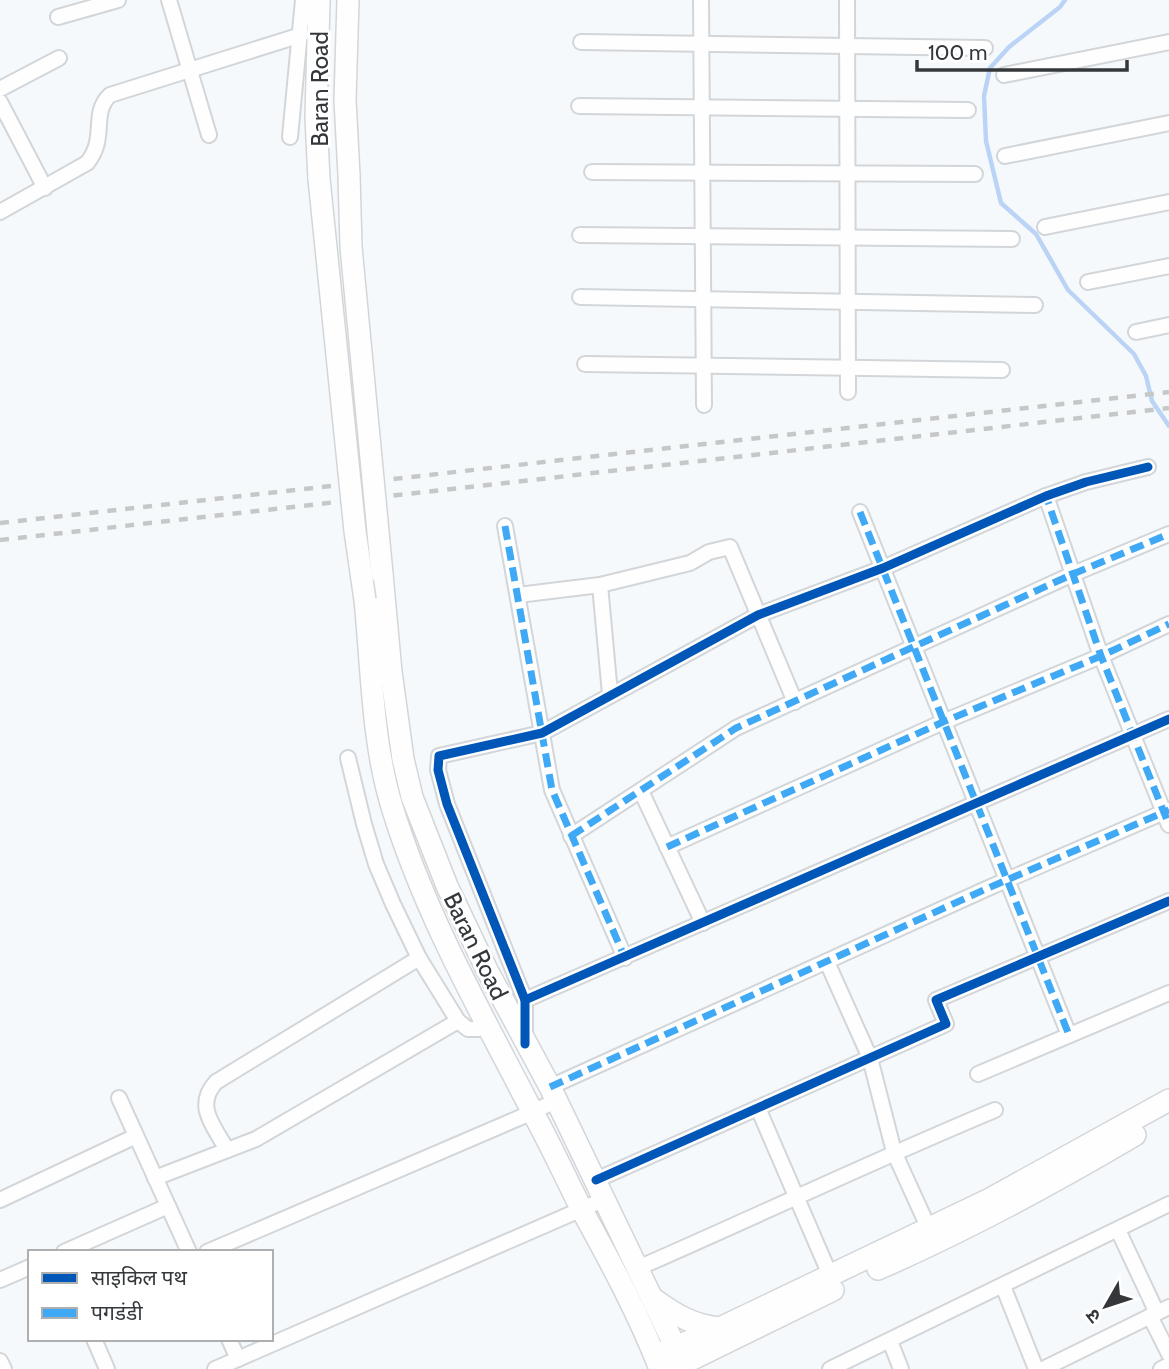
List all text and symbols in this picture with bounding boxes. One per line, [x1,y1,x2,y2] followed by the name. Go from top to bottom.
[917,28,1127,72] scale bar
[305,31,334,147] street label: Baran Road
[928,40,987,65] text: 100 m
[438,888,514,1004] street label: Baran Road
[28,1250,273,1341] legend
[91,1265,187,1290] text: साइकिल पथ
[1071,1271,1141,1341] north arrow
[91,1300,143,1325] text: पगडंडी
[1080,1304,1106,1328] text: उ

